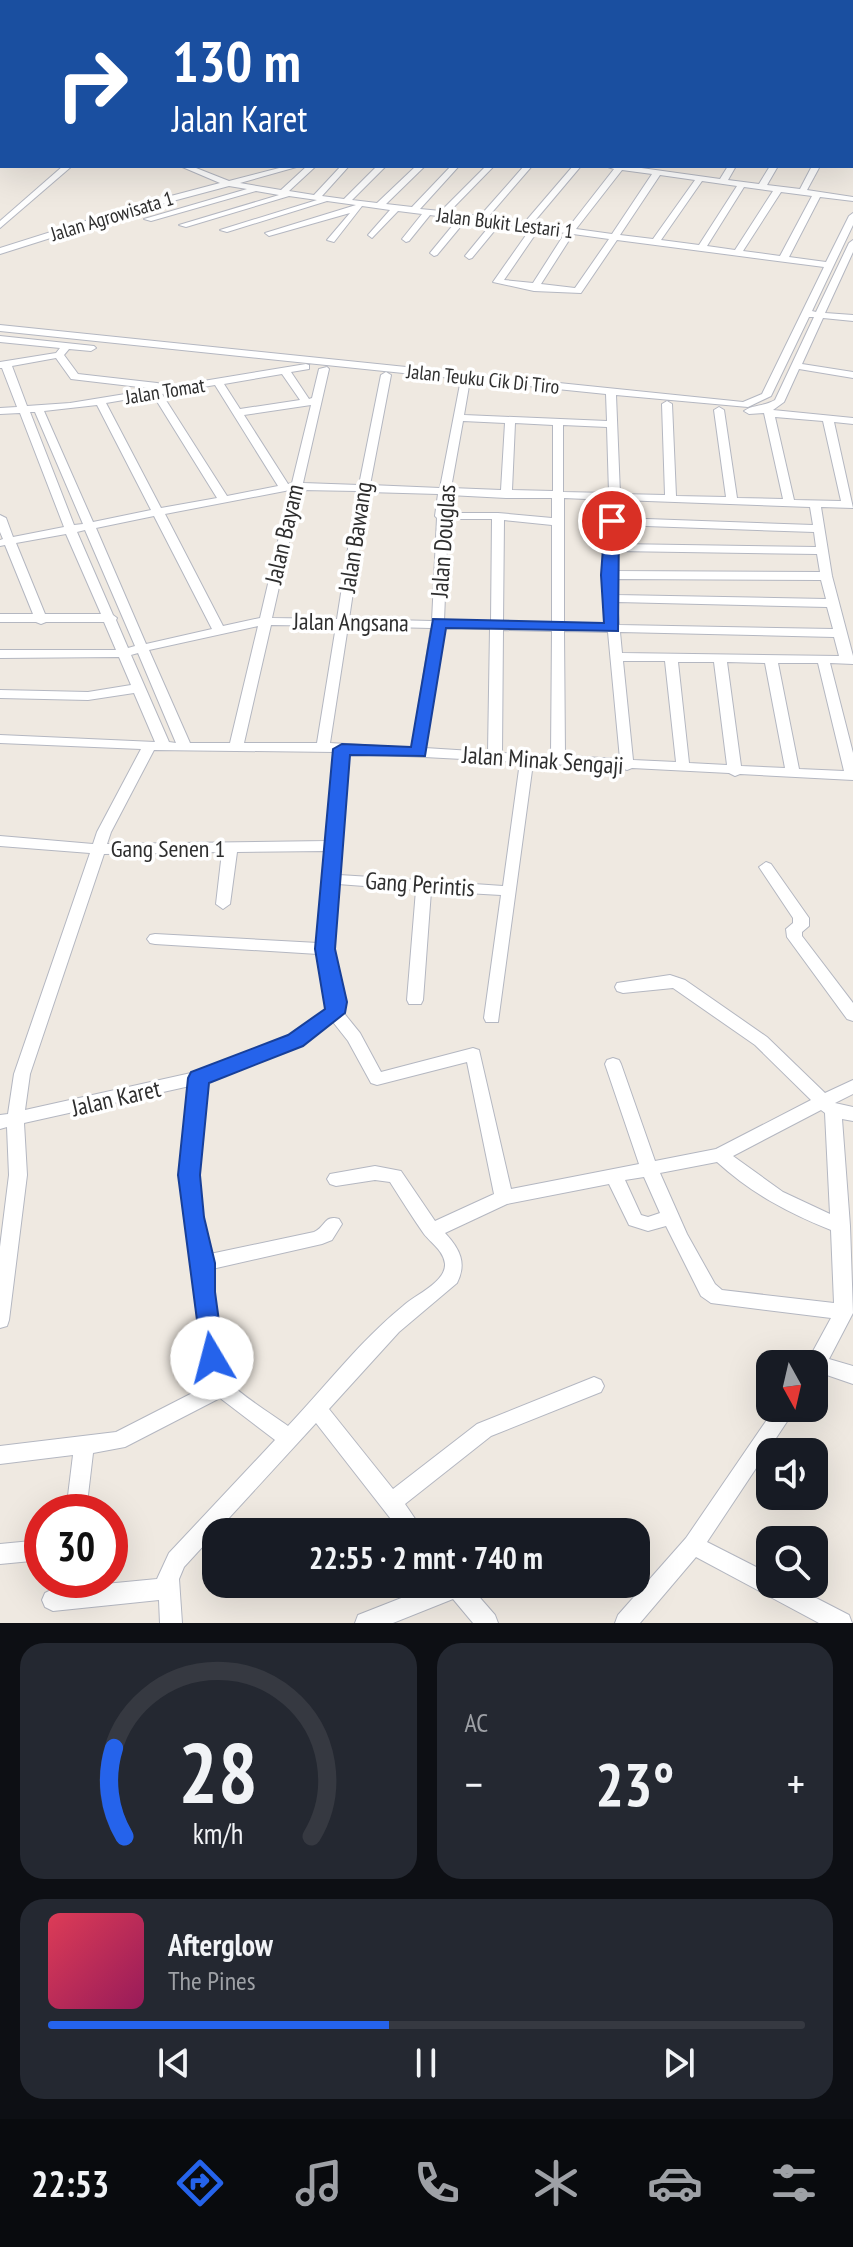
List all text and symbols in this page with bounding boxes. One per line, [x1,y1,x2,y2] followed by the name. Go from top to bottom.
[172,25,301,97] text: 130 m
[40,32,144,136] icon: right
[172,95,307,142] text: Jalan Karet
[46,185,177,247] street label: Jalan Agrowisata 1
[434,202,575,244] street label: Jalan Bukit Lestari 1
[404,358,561,400] street label: Jalan Teuku Cik Di Tiro
[122,372,207,410] street label: Jalan Tomat
[331,479,379,596] street label: Jalan Bawang
[257,481,311,588] street label: Jalan Bayam
[424,483,462,600] street label: Jalan Douglas
[578,487,646,555] pin
[590,499,634,543] icon: arrive
[292,605,409,639] street label: Jalan Angsana
[460,739,625,781] street label: Jalan Minak Sengaji
[111,833,225,864] street label: Gang Senen 1
[364,865,476,903] street label: Gang Perintis
[68,1073,164,1123] street label: Jalan Karet
[170,1316,254,1400] position arrow
[756,1350,828,1422] north arrow
[756,1350,828,1598] map controls
[756,1438,828,1510] button: sound
[24,1494,128,1598] speed limit sign: 30
[756,1526,828,1598] button: search
[309,1538,543,1577] text: 22:55 · 2 mnt · 740 m
[465,1706,488,1739] text: AC
[178,1718,258,1826] text: 28
[595,1745,674,1823] text: 23°
[465,1755,483,1812] text: −
[787,1755,805,1812] text: +
[193,1815,244,1852] text: km/h
[168,1925,273,1964] text: Afterglow
[168,1964,256,1997] text: The Pines
[152,2041,196,2085] icon: previous
[404,2041,448,2085] icon: pause
[657,2041,701,2085] icon: next
[172,2155,228,2211] icon: directions
[291,2155,347,2211] icon: music
[409,2155,465,2211] icon: phone
[528,2155,584,2211] icon: climate
[647,2155,703,2211] icon: car
[766,2155,822,2211] icon: filters
[31,2160,109,2207] text: 22:53

